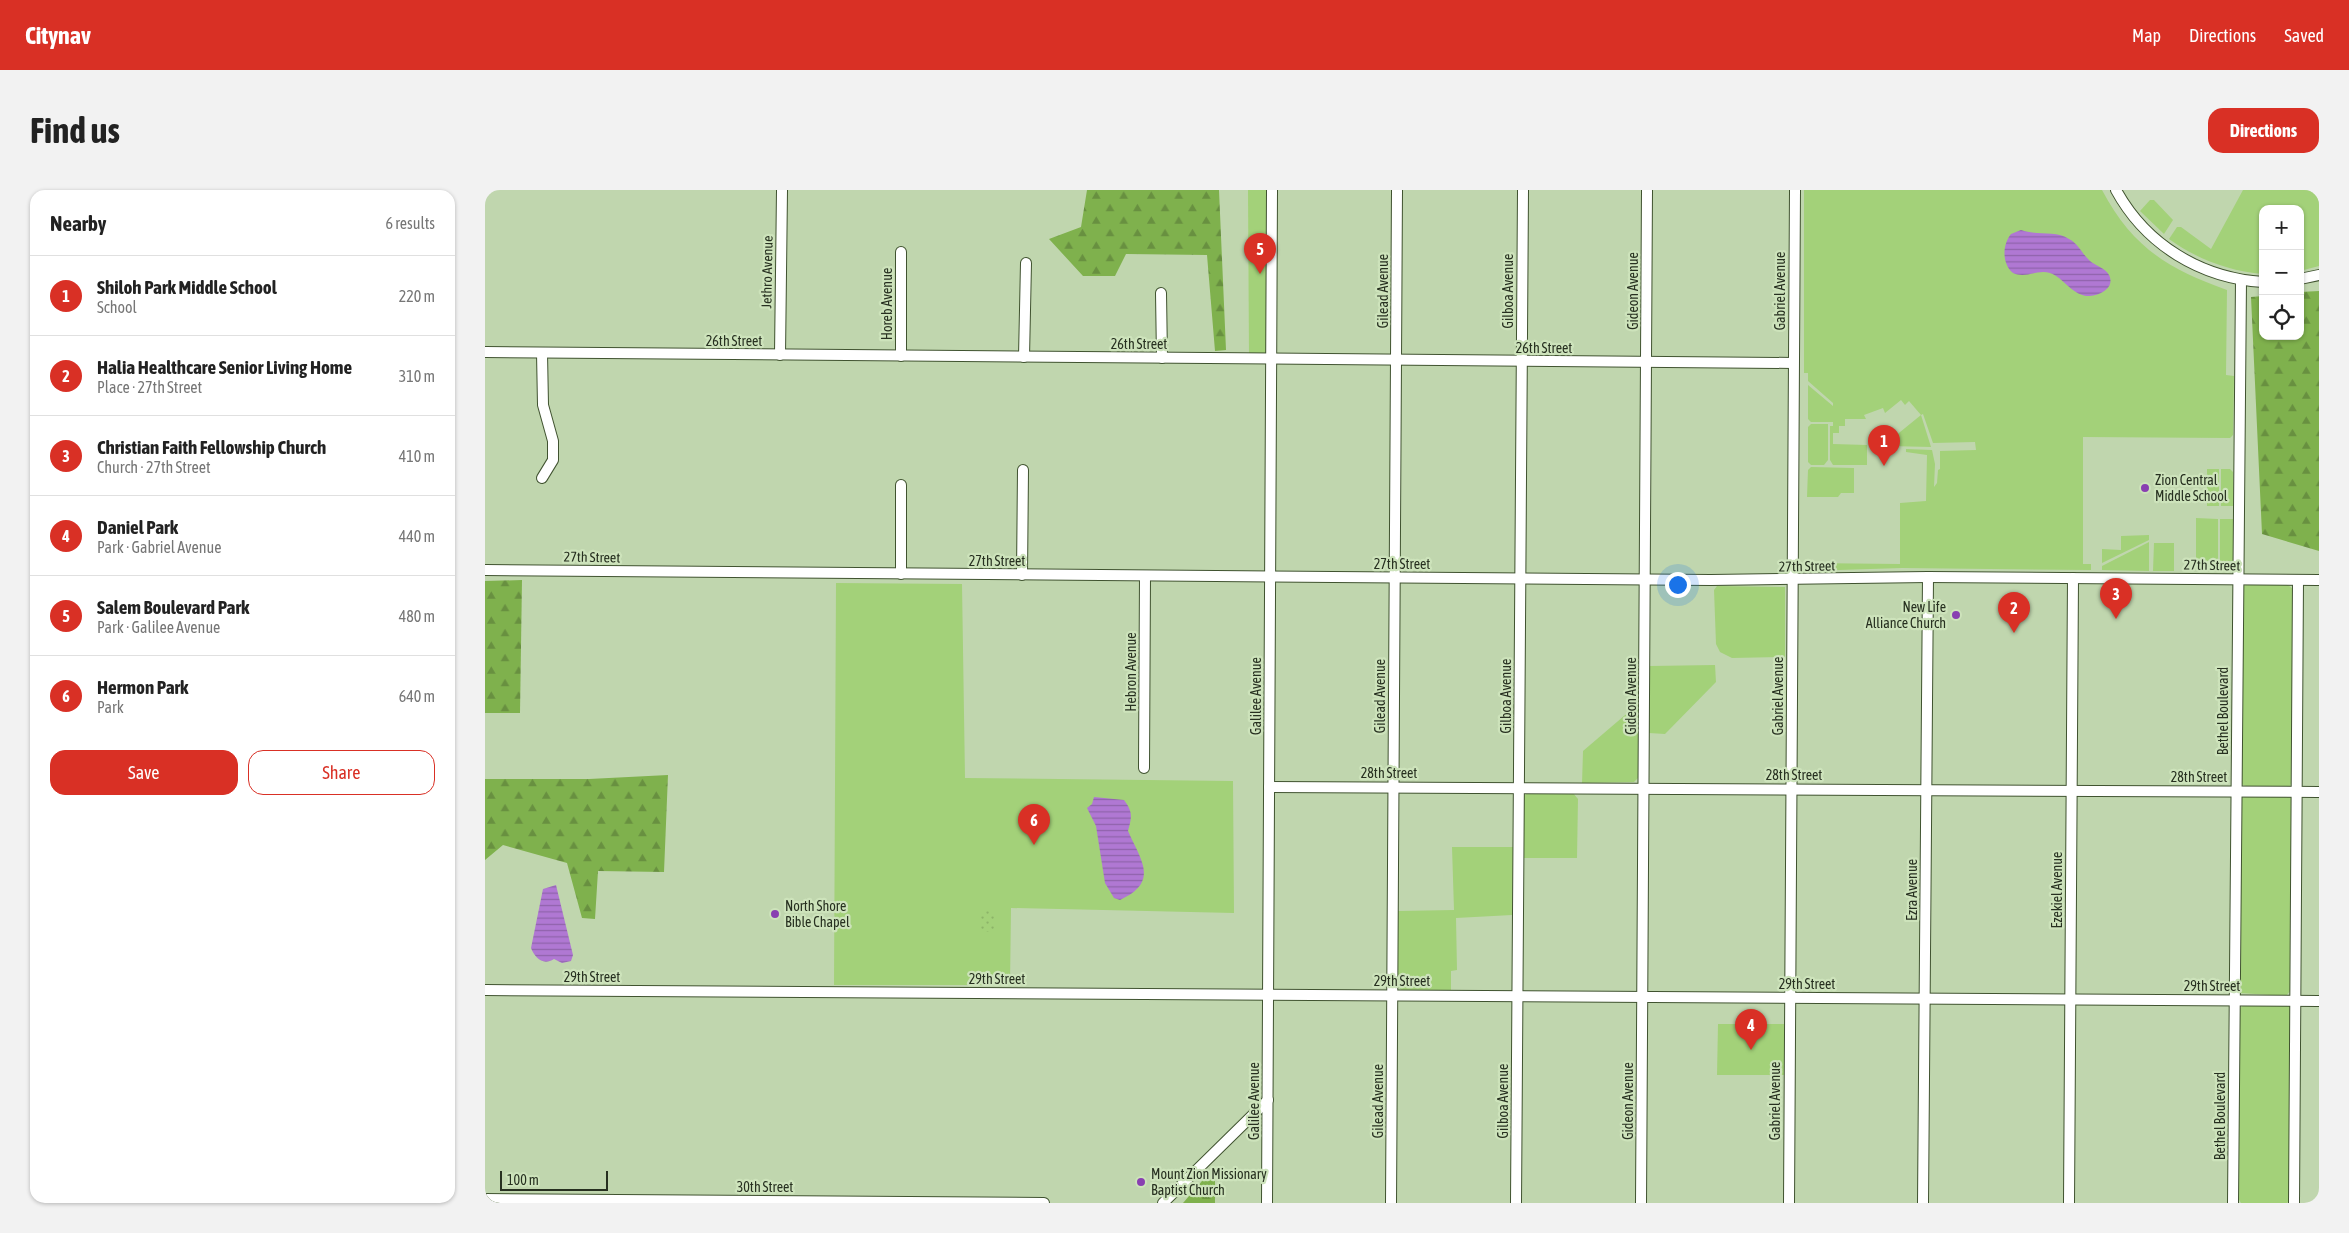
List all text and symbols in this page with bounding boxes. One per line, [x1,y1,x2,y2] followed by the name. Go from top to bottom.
[25,22,91,49] text: Citynav
[2132,25,2161,46] text: Map
[2189,25,2256,46] text: Directions
[2284,25,2324,46] text: Saved
[2208,108,2319,153] button: Directions
[30,110,120,150] text: Find us
[2259,205,2304,340] map controls
[2259,205,2304,250] button: +
[50,211,106,235] text: Nearby
[385,214,435,232] text: 6 results
[1244,233,1276,274] pin: 5
[758,235,776,309] street label: Jethro Avenue
[2259,250,2304,295] button: −
[1625,252,1641,330] street label: Gideon Avenue
[1772,252,1788,330] street label: Gabriel Avenue
[1375,254,1391,328] street label: Gilead Avenue
[1500,254,1516,328] street label: Gilboa Avenue
[879,268,895,340] street label: Horeb Avenue
[97,276,277,298] text: Shiloh Park Middle School
[62,287,70,305] text: 1
[399,287,435,305] text: 220 m
[2259,295,2304,340] button: locate
[97,298,137,316] text: School
[706,333,762,349] street label: 26th Street
[1111,336,1167,352] street label: 26th Street
[1516,340,1572,356] street label: 26th Street
[97,356,352,378] text: Halia Healthcare Senior Living Home
[62,367,70,385] text: 2
[399,367,435,385] text: 310 m
[97,378,202,396] text: Place · 27th Street
[1868,425,1900,466] pin: 1
[97,436,326,458] text: Christian Faith Fellowship Church
[62,447,70,465] text: 3
[399,447,435,465] text: 410 m
[97,458,211,476] text: Church · 27th Street
[2155,472,2228,504] place label: Zion Central Middle School
[2139,482,2151,494] marker: Zion Central Middle School
[97,516,178,538] text: Daniel Park
[62,527,70,545] text: 4
[399,527,435,545] text: 440 m
[97,538,221,556] text: Park · Gabriel Avenue
[564,549,620,565] street label: 27th Street
[969,553,1025,569] street label: 27th Street
[1374,556,1430,572] street label: 27th Street
[2184,557,2240,573] street label: 27th Street
[1779,558,1835,574] street label: 27th Street
[1665,572,1691,598] your location
[2100,578,2132,619] pin: 3
[1998,592,2030,633] pin: 2
[97,596,249,618] text: Salem Boulevard Park
[1866,599,1946,631] place label: New Life Alliance Church
[62,607,70,625] text: 5
[399,607,435,625] text: 480 m
[1950,609,1962,621] marker: New Life Alliance Church
[97,618,220,636] text: Park · Galilee Avenue
[1123,632,1139,712] street label: Hebron Avenue
[1248,657,1264,735] street label: Galilee Avenue
[1623,657,1639,735] street label: Gideon Avenue
[1770,657,1786,735] street label: Gabriel Avenue
[1372,659,1388,733] street label: Gilead Avenue
[1498,659,1514,733] street label: Gilboa Avenue
[2215,667,2231,755] street label: Bethel Boulevard
[97,676,188,698] text: Hermon Park
[62,687,70,705] text: 6
[399,687,435,705] text: 640 m
[97,698,124,716] text: Park
[50,750,238,795] button: Save
[248,750,435,795] button: Share
[1361,765,1417,781] street label: 28th Street
[1766,767,1822,783] street label: 28th Street
[2171,769,2227,785] street label: 28th Street
[1018,804,1050,845] pin: 6
[2049,852,2065,928] street label: Ezekiel Avenue
[1904,859,1920,921] street label: Ezra Avenue
[785,898,850,930] place label: North Shore Bible Chapel
[769,908,781,920] marker: North Shore Bible Chapel
[564,969,620,985] street label: 29th Street
[969,971,1025,987] street label: 29th Street
[1374,973,1430,989] street label: 29th Street
[1779,976,1835,992] street label: 29th Street
[2184,978,2240,994] street label: 29th Street
[1735,1009,1767,1050] pin: 4
[1246,1062,1262,1140] street label: Galilee Avenue
[1620,1062,1636,1140] street label: Gideon Avenue
[1767,1062,1783,1140] street label: Gabriel Avenue
[1370,1064,1386,1138] street label: Gilead Avenue
[1495,1064,1511,1138] street label: Gilboa Avenue
[2212,1072,2228,1160] street label: Bethel Boulevard
[1151,1166,1267,1198] place label: Mount Zion Missionary Baptist Church
[500,1168,607,1191] scale bar
[507,1172,539,1188] text: 100 m
[1135,1176,1147,1188] marker: Mount Zion Missionary Baptist Church
[737,1179,793,1195] street label: 30th Street

